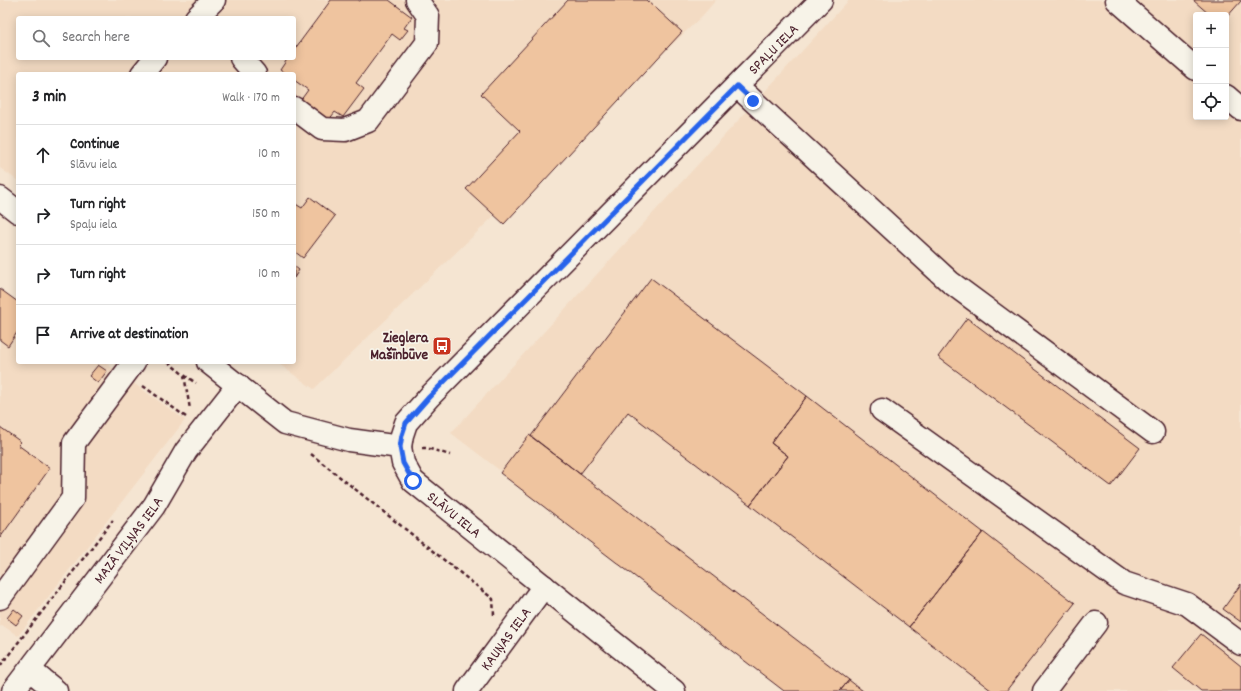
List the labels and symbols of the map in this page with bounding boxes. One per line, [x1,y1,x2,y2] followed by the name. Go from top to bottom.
[744,20,805,81] street label: SPAĻU IELA
[744,92,762,110] route end
[370,328,429,367] place label: Zieglera Mašīnbūve
[431,335,453,357] bus stop icon: Zieglera Mašīnbūve
[404,472,422,490] route start
[421,487,485,545] street label: SLĀVU IELA
[89,493,170,589] street label: MAZĀ VIĻŅAS IELA
[476,603,538,676] street label: KAUŅAS IELA

